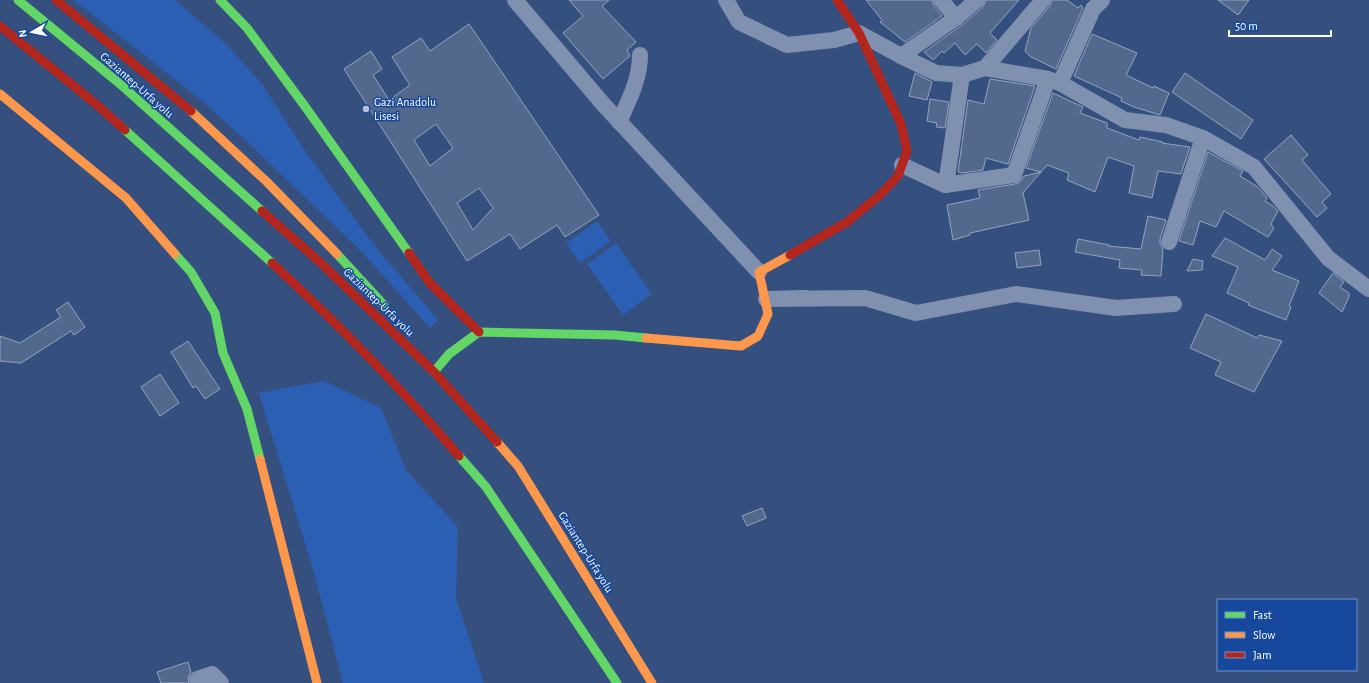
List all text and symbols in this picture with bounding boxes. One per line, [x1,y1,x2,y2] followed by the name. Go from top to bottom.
[12,12,52,52] north arrow
[1229,12,1331,38] scale bar
[1235,20,1258,32] text: 50 m
[17,29,29,38] text: N
[97,50,176,121] street label: Gaziantep-Urfa yolu
[374,96,436,122] place label: Gazi Anadolu Lisesi
[361,104,371,114] marker: Gazi Anadolu Lisesi
[341,265,417,339] street label: Gaziantep-Urfa yolu
[555,509,616,595] street label: Gaziantep-Urfa yolu
[1217,599,1357,671] legend
[1253,609,1272,621] text: Fast
[1253,629,1275,641] text: Slow
[1253,649,1272,661] text: Jam

